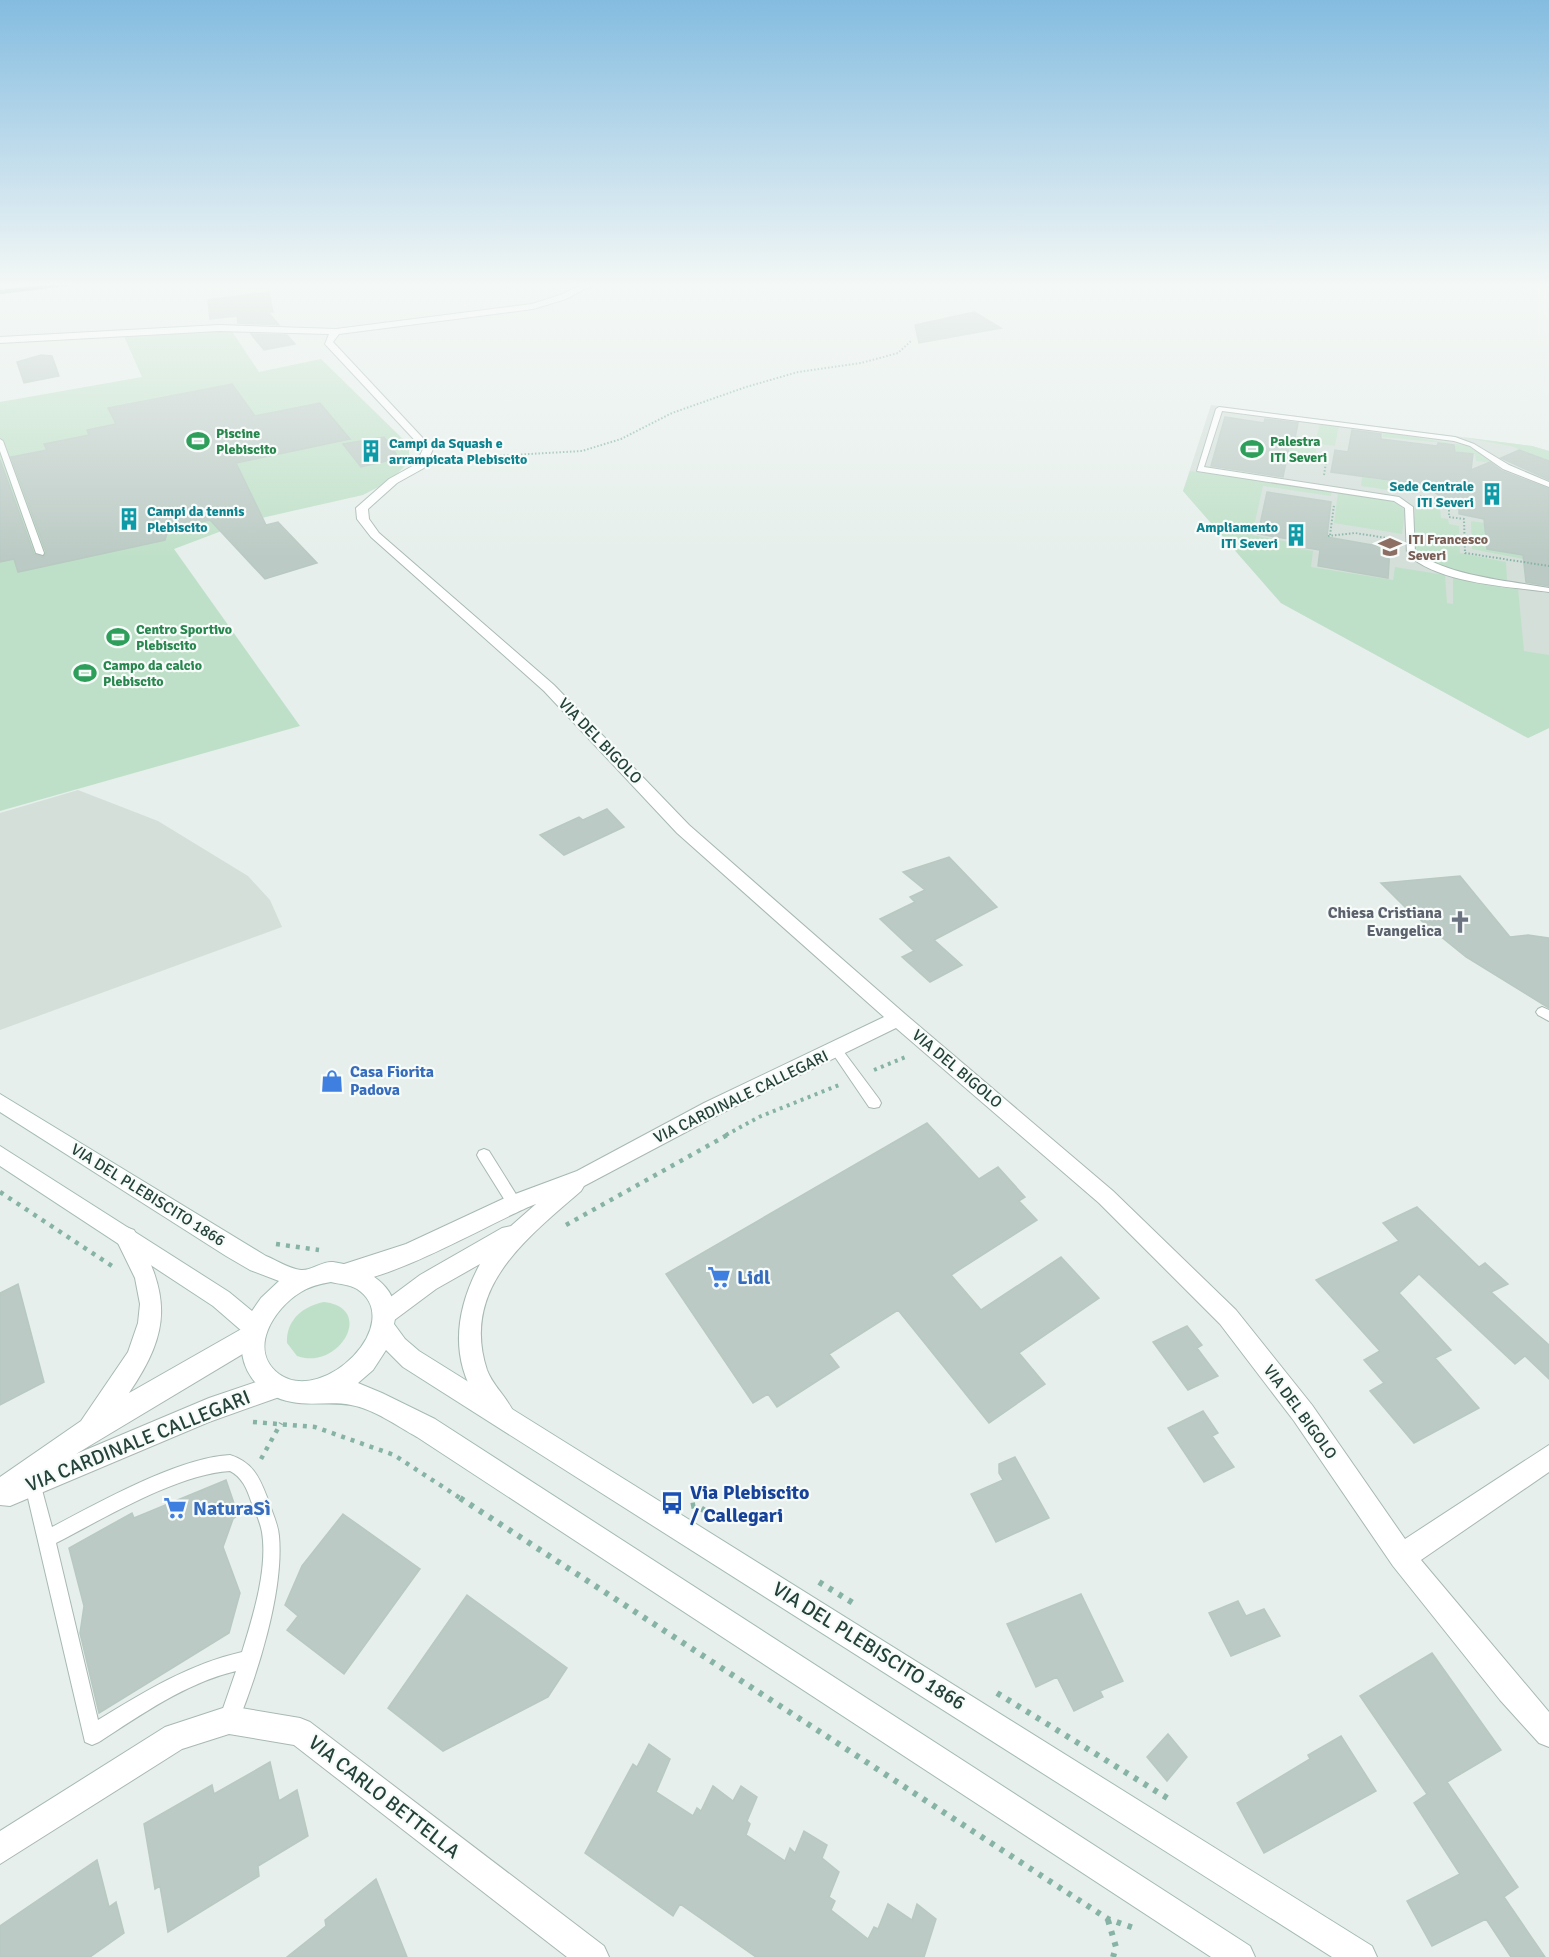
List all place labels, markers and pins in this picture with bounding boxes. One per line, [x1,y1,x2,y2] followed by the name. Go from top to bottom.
[216,425,277,458] place label: Piscine Plebiscito
[185,428,211,454] sports icon: Piscine Plebiscito
[1270,433,1327,466] place label: Palestra ITI Severi
[389,435,527,468] place label: Campi da Squash e arrampicata Plebiscito
[1239,436,1265,462] sports icon: Palestra ITI Severi
[358,438,384,464] building icon: Campi da Squash e arrampicata Plebiscito
[1390,478,1474,511] place label: Sede Centrale ITI Severi
[1479,481,1505,507] building icon: Sede Centrale ITI Severi
[147,503,244,536] place label: Campi da tennis Plebiscito
[116,506,142,532] building icon: Campi da tennis Plebiscito
[1196,519,1278,552] place label: Ampliamento ITI Severi
[1283,522,1309,548] building icon: Ampliamento ITI Severi
[1408,531,1488,564] place label: ITI Francesco Severi
[1377,534,1403,560] school or university icon: ITI Francesco Severi
[136,621,232,654] place label: Centro Sportivo Plebiscito
[105,624,131,650] sports icon: Centro Sportivo Plebiscito
[103,657,202,690] place label: Campo da calcio Plebiscito
[72,660,98,686] sports icon: Campo da calcio Plebiscito
[1328,903,1442,941] place label: Chiesa Cristiana Evangelica
[1447,909,1473,935] church icon: Chiesa Cristiana Evangelica
[350,1062,434,1100] place label: Casa Fiorita Padova
[319,1068,345,1094] shop icon: Casa Fiorita Padova
[706,1264,732,1290] supermarket icon: Lidl
[737,1265,770,1290] place label: Lidl
[690,1480,809,1528] place label: Via Plebiscito / Callegari
[659,1490,685,1516] bus stop icon: Via Plebiscito / Callegari
[162,1495,188,1521] supermarket icon: NaturaSì
[193,1496,271,1521] place label: NaturaSì

